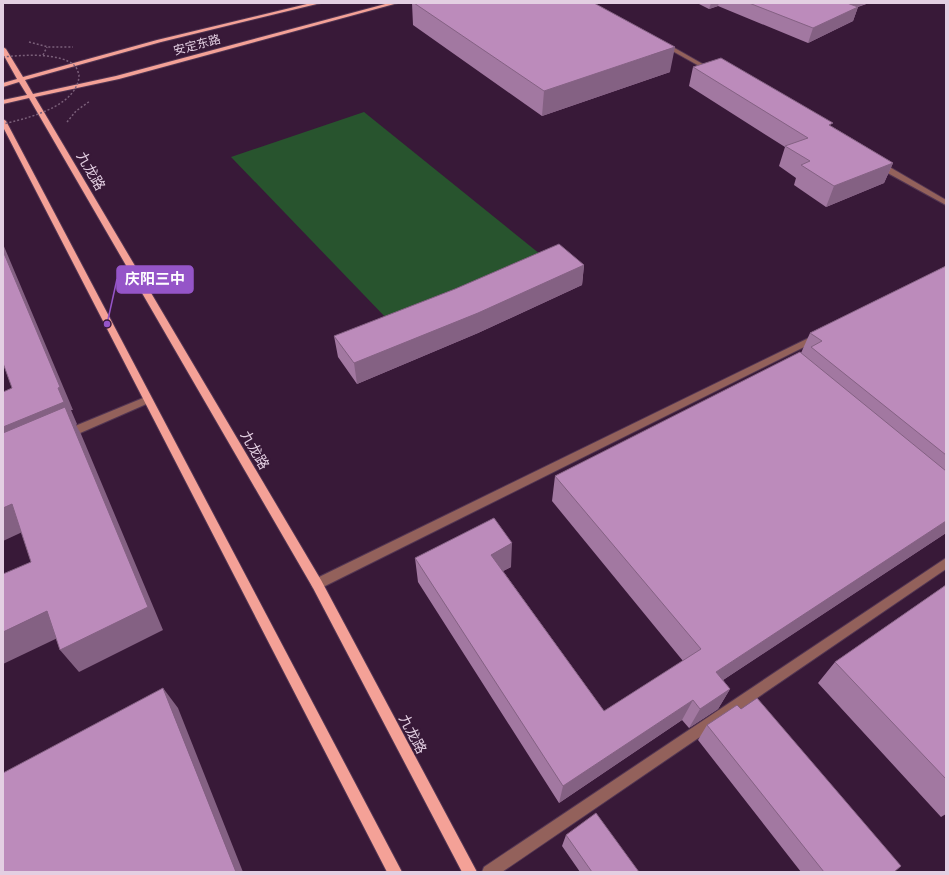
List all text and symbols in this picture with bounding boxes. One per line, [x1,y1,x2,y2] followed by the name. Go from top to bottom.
[172,31,222,58] street label: 安定东路
[74,148,109,193] street label: 九龙路
[117,266,193,293] callout: 庆阳三中
[125,269,185,287] text: 庆阳三中
[238,427,273,472] street label: 九龙路
[396,711,431,756] street label: 九龙路

